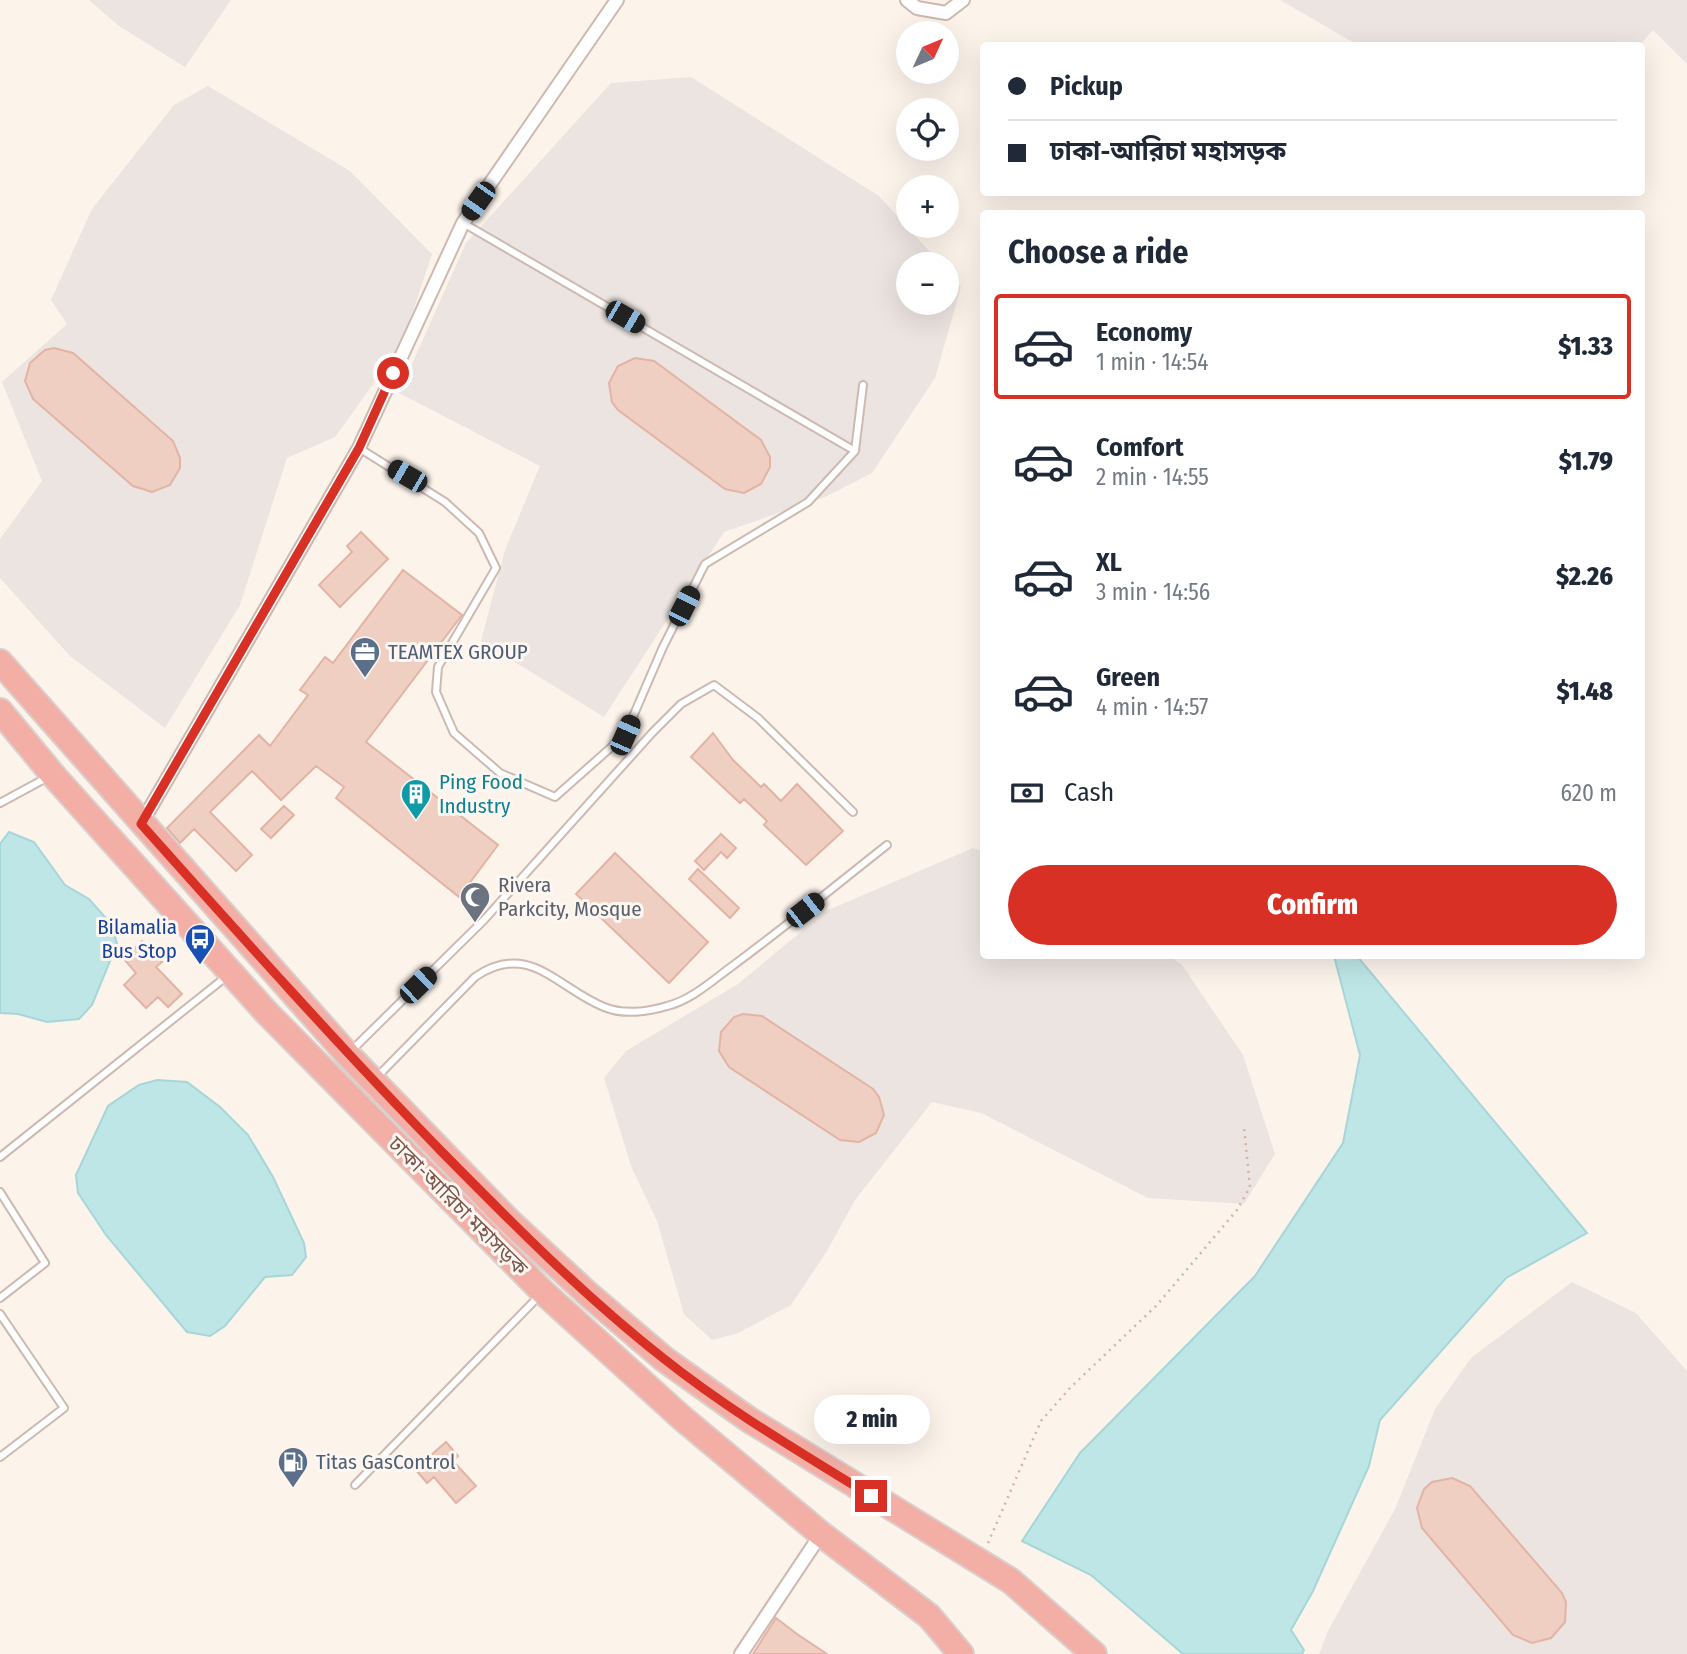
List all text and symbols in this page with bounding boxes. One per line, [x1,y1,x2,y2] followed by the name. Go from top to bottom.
[896,21,959,84] north arrow
[896,21,959,315] map controls
[1050,71,1123,102] text: Pickup
[896,98,959,161] button: locate
[1050,136,1286,167] text: ঢাকা-আরিচা মহাসড়ক
[896,175,959,238] button: +
[458,178,499,224] car
[1008,233,1189,271] text: Choose a ride
[896,252,959,315] button: −
[602,297,649,337] car
[1012,315,1075,378] icon: car
[1096,317,1192,348] text: Economy
[1558,331,1613,362] text: $1.33
[1096,348,1208,376] text: 1 min · 14:54
[377,357,409,389] route start
[1012,430,1075,493] icon: car
[1096,432,1184,463] text: Comfort
[1559,446,1613,477] text: $1.79
[384,456,431,496] car
[1096,463,1209,491] text: 2 min · 14:55
[1012,545,1075,608] icon: car
[1096,547,1122,578] text: XL
[1556,561,1613,592] text: $2.26
[1096,578,1210,606] text: 3 min · 14:56
[666,583,703,629] car
[348,635,382,679] office icon: TEAMTEX GROUP
[388,639,528,665] place label: TEAMTEX GROUP
[1012,660,1075,723] icon: car
[1096,662,1160,693] text: Green
[1557,676,1613,707] text: $1.48
[1096,693,1208,721] text: 4 min · 14:57
[607,712,644,758] car
[439,769,523,819] place label: Ping Food Industry
[1008,774,1046,812] icon: cash
[399,777,433,821] building icon: Ping Food Industry
[1064,777,1114,808] text: Cash
[1561,779,1617,807] text: 620 m
[1008,865,1617,945] button: Confirm
[498,872,642,922] place label: Rivera Parkcity, Mosque
[458,880,492,924] mosque icon: Rivera Parkcity, Mosque
[782,889,829,931] car
[97,914,177,964] place label: Bilamalia Bus Stop
[183,922,217,966] bus stop icon: Bilamalia Bus Stop
[396,963,441,1007] car
[382,1130,534,1282] street label: ঢাকা-আরিচা মহাসড়ক
[813,1394,929,1444] callout: 2 min
[847,1405,897,1433] text: 2 min
[276,1445,310,1489] fuel station icon: Titas GasControl
[316,1449,456,1475] place label: Titas GasControl
[855,1480,887,1512] route end

